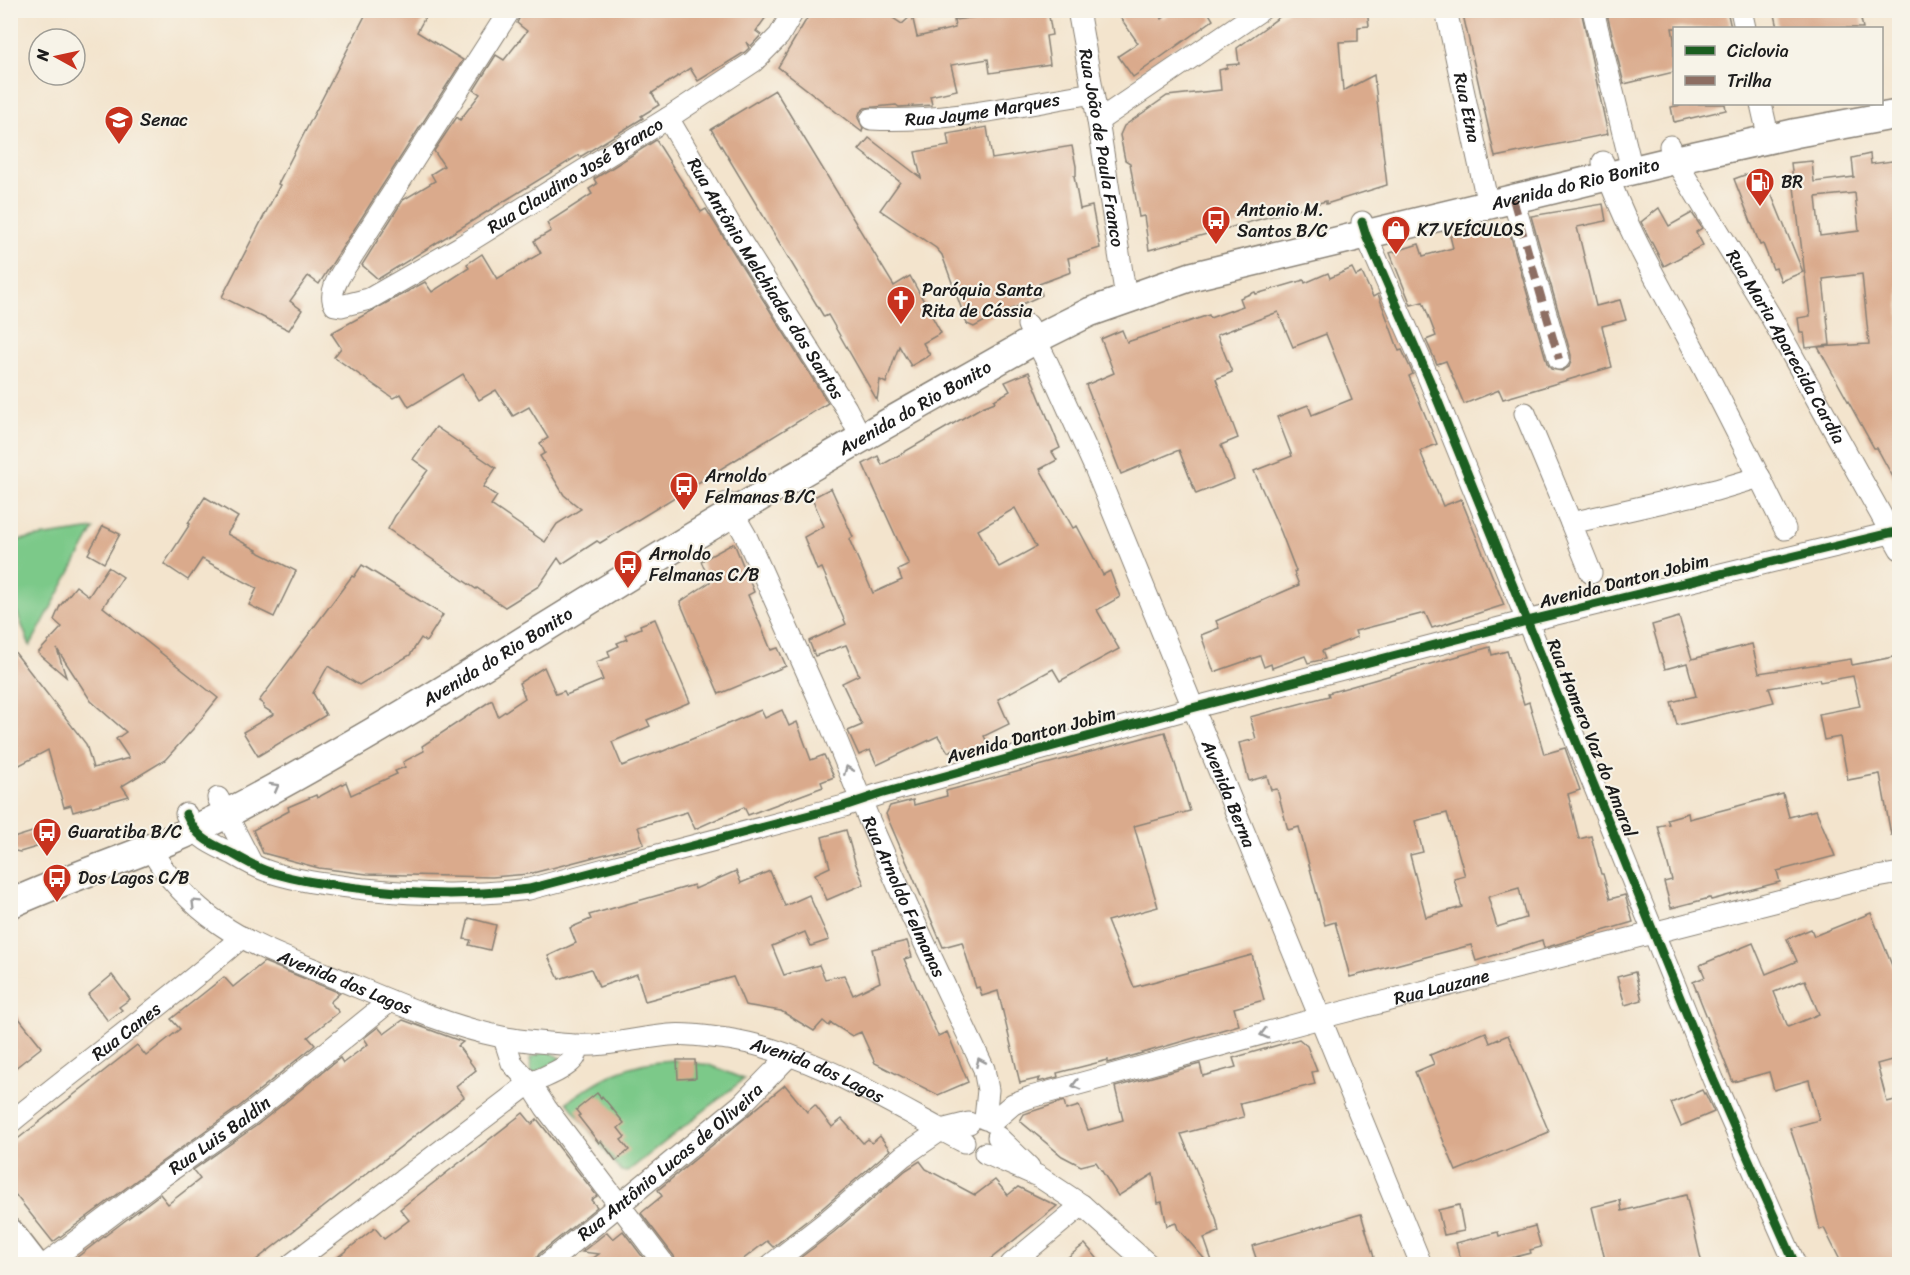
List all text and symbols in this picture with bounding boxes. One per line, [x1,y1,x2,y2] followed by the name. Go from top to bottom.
[27,27,87,87] north arrow
[1673,27,1883,105] legend
[1727,35,1789,67] text: Ciclovia
[1069,46,1134,249] street label: Rua João de Paula Franco
[27,47,58,63] text: N
[1727,65,1772,97] text: Trilha
[1444,70,1490,146] street label: Rua Etna
[904,83,1063,135] street label: Rua Jayme Marques
[103,104,135,146] school or university icon: Senac
[140,104,188,136] place label: Senac
[481,108,670,243] street label: Rua Claudino José Branco
[1487,148,1663,220] street label: Avenida do Rio Bonito
[678,152,853,407] street label: Rua Antônio Melchiades dos Santos
[1744,166,1776,208] fuel station icon: BR
[1781,166,1803,198] place label: BR
[1236,194,1328,247] place label: Antonio M. Santos B/C
[1200,204,1232,246] bus stop icon: Antonio M. Santos B/C
[1380,214,1412,256] shop icon: K7 VEÍCULOS
[1417,214,1525,246] place label: K7 VEÍCULOS
[1717,243,1855,450] street label: Rua Maria Aparecida Cardia
[922,274,1043,327] place label: Paróquia Santa Rita de Cássia
[885,284,917,326] church icon: Paróquia Santa Rita de Cássia
[831,351,998,465] street label: Avenida do Rio Bonito
[704,460,816,513] place label: Arnoldo Felmanas B/C
[668,470,700,512] bus stop icon: Arnoldo Felmanas B/C
[648,538,759,591] place label: Arnoldo Felmanas C/B
[1535,544,1713,618] street label: Avenida Danton Jobim
[612,548,644,590] bus stop icon: Arnoldo Felmanas C/B
[415,598,579,716] street label: Avenida do Rio Bonito
[1538,634,1647,843] street label: Rua Homero Vaz do Amaral
[942,697,1119,773] street label: Avenida Danton Jobim
[1192,734,1265,854] street label: Avenida Berna
[843,765,855,776] one-way arrow
[269,783,279,794] one-way arrow
[853,811,955,984] street label: Rua Arnoldo Felmanas
[31,816,63,858] bus stop icon: Guaratiba B/C
[68,816,183,848] place label: Guaratiba B/C
[41,862,73,904] bus stop icon: Dos Lagos C/B
[78,862,189,894] place label: Dos Lagos C/B
[192,899,202,910] one-way arrow
[272,940,417,1024] street label: Avenida dos Lagos
[1390,959,1493,1014] street label: Rua Lauzane
[84,993,169,1069] street label: Rua Canes
[1259,1026,1269,1039] one-way arrow
[746,1028,891,1112] street label: Avenida dos Lagos
[975,1058,987,1069] one-way arrow
[570,1075,771,1249] street label: Rua Antônio Lucas de Oliveira
[1071,1078,1082,1090] one-way arrow
[162,1087,278,1184] street label: Rua Luis Baldin

